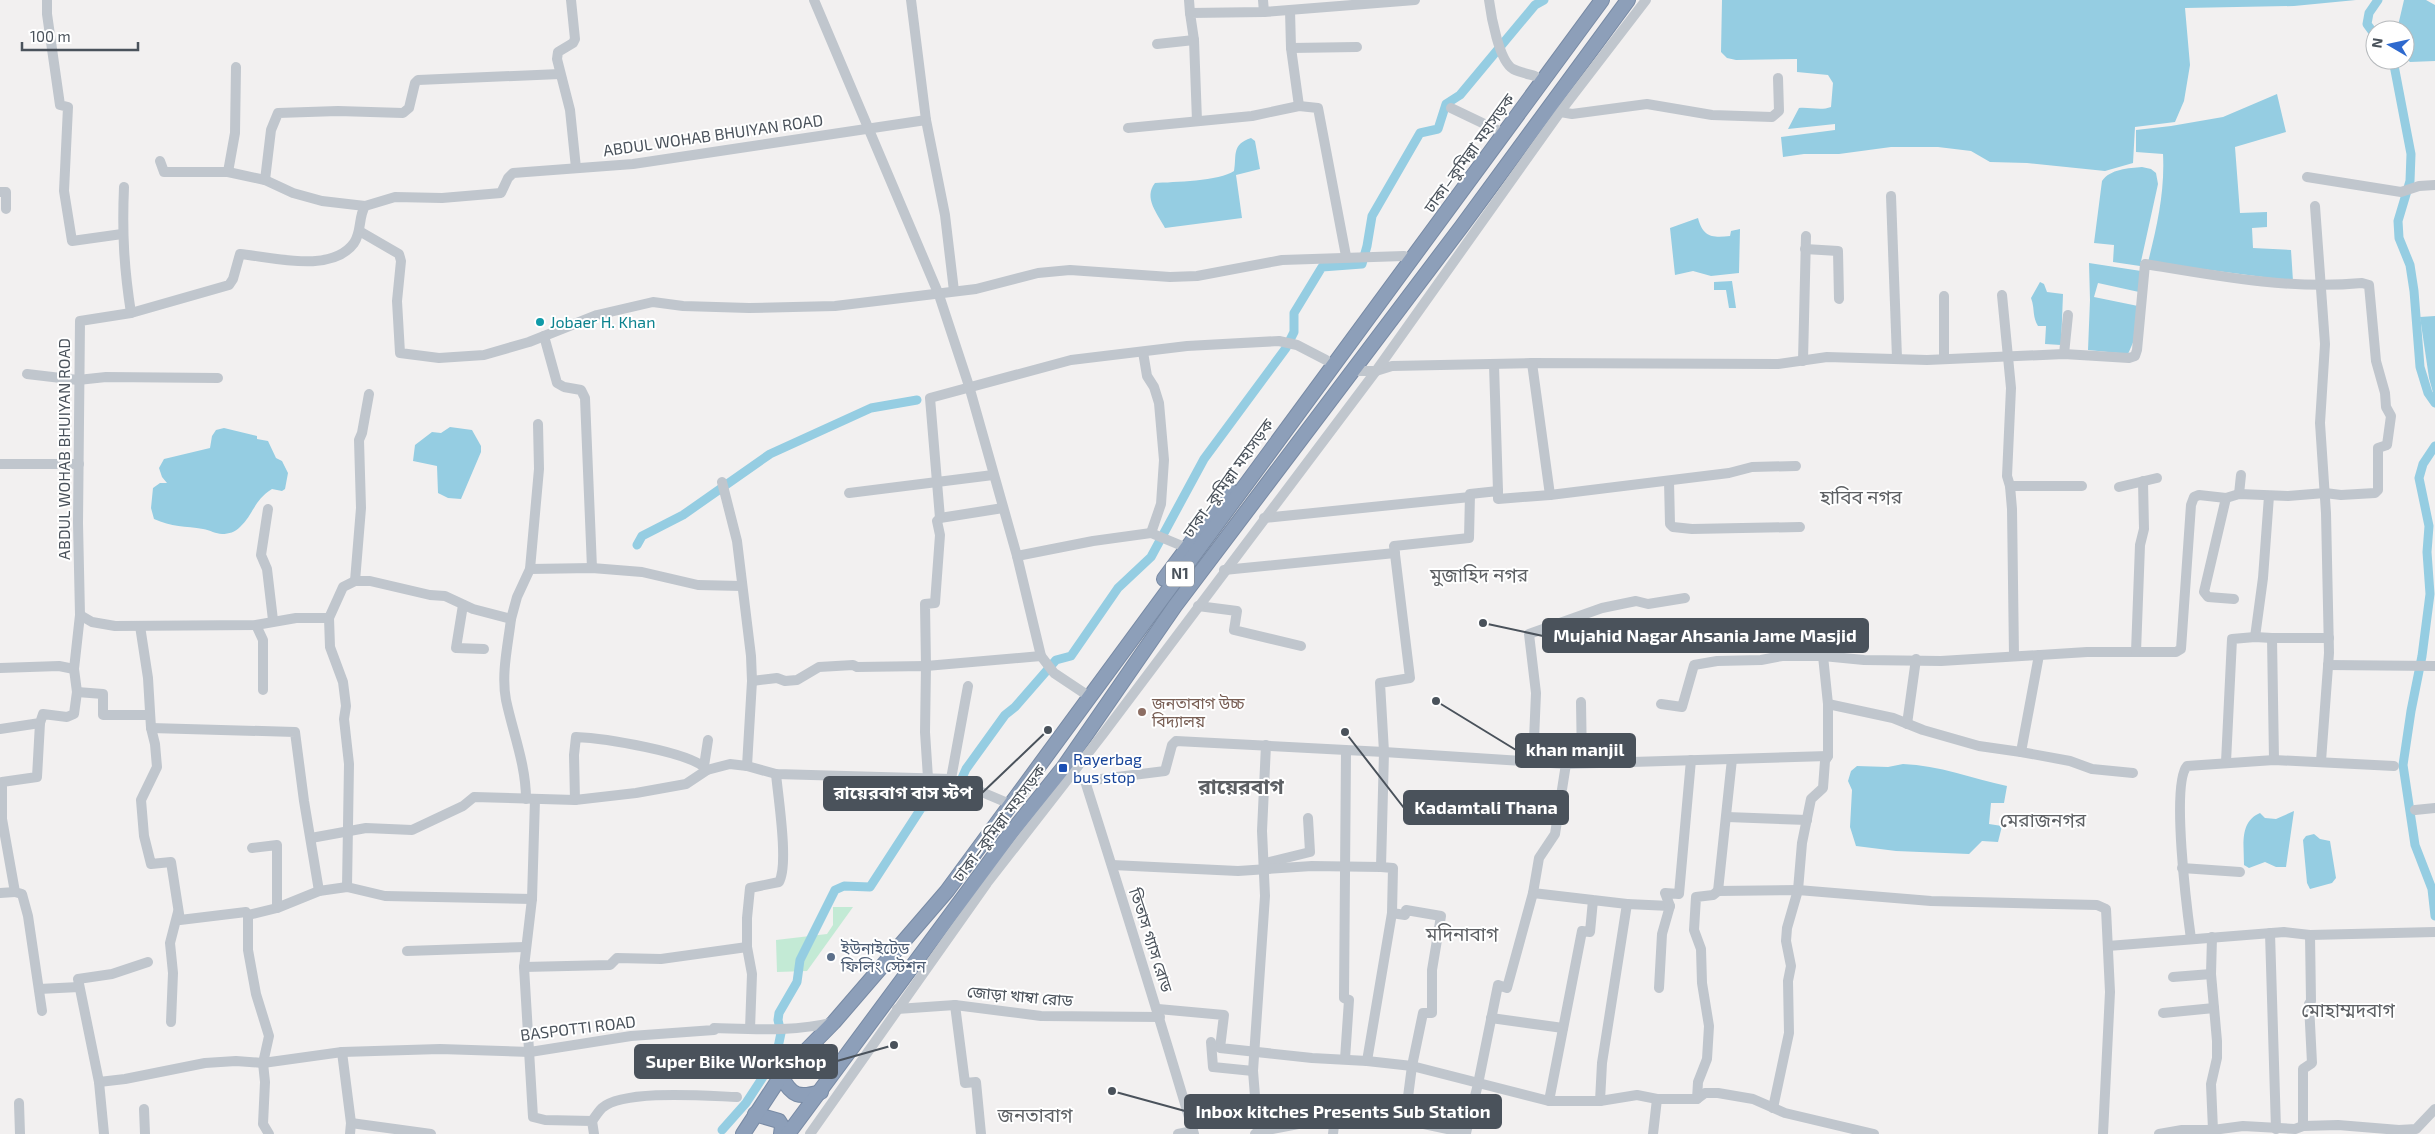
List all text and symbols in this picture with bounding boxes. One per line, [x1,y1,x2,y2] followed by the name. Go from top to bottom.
[22,20,139,52] scale bar
[2365,20,2415,70] north arrow
[30,27,71,45] text: 100 m
[2367,37,2386,49] text: N
[1419,89,1519,217] street label: ঢাকা–কুমিল্লা মহাসড়ক
[602,110,824,159] street label: ABDUL WOHAB BHUIYAN ROAD
[550,312,655,331] place label: Jobaer H. Khan
[534,316,546,328] marker: Jobaer H. Khan
[54,338,73,560] street label: ABDUL WOHAB BHUIYAN ROAD
[1178,414,1278,542] street label: ঢাকা–কুমিল্লা মহাসড়ক
[1819,485,1903,508] district label: হাবিব নগর
[1166,562,1194,586] road number: N1
[1429,563,1529,587] district label: মুজাহিদ নগর
[1543,619,1868,652] callout: Mujahid Nagar Ahsania Jame Masjid
[1553,624,1857,646] text: Mujahid Nagar Ahsania Jame Masjid
[1151,693,1245,730] place label: জনতাবাগ উচ্চ বিদ্যালয়
[1136,706,1148,718] marker: জনতাবাগ উচ্চ বিদ্যালয়
[1516,734,1635,767] callout: khan manjil
[1526,738,1624,760] text: khan manjil
[1073,749,1142,786] place label: Rayerbag bus stop
[948,759,1050,887] street label: ঢাকা–কুমিল্লা মহাসড়ক
[1057,762,1069,774] marker: Rayerbag bus stop
[1197,773,1284,798] district label: রায়েরবাগ
[824,777,982,810] callout: রায়েরবাগ বাস স্টপ
[833,781,973,803] text: রায়েরবাগ বাস স্টপ
[1404,791,1568,824] callout: Kadamtali Thana
[1414,796,1558,818] text: Kadamtali Thana
[2000,808,2087,831] district label: মেরাজনগর
[1125,885,1177,995] street label: তিতাস গ্যাস রোড
[1425,922,1499,945] district label: মদিনাবাগ
[840,938,926,975] place label: ইউনাইটেড ফিলিং স্টেশন
[825,951,837,963] marker: ইউনাইটেড ফিলিং স্টেশন
[966,981,1074,1010] street label: জোড়া খাম্বা রোড
[2301,998,2395,1021] district label: মোহাম্মদবাগ
[519,1011,637,1044] street label: BASPOTTI ROAD
[635,1045,837,1078] callout: Super Bike Workshop
[646,1050,827,1072] text: Super Bike Workshop
[1185,1095,1501,1128] callout: Inbox kitches Presents Sub Station
[1195,1100,1491,1122] text: Inbox kitches Presents Sub Station
[997,1103,1073,1126] district label: জনতাবাগ

